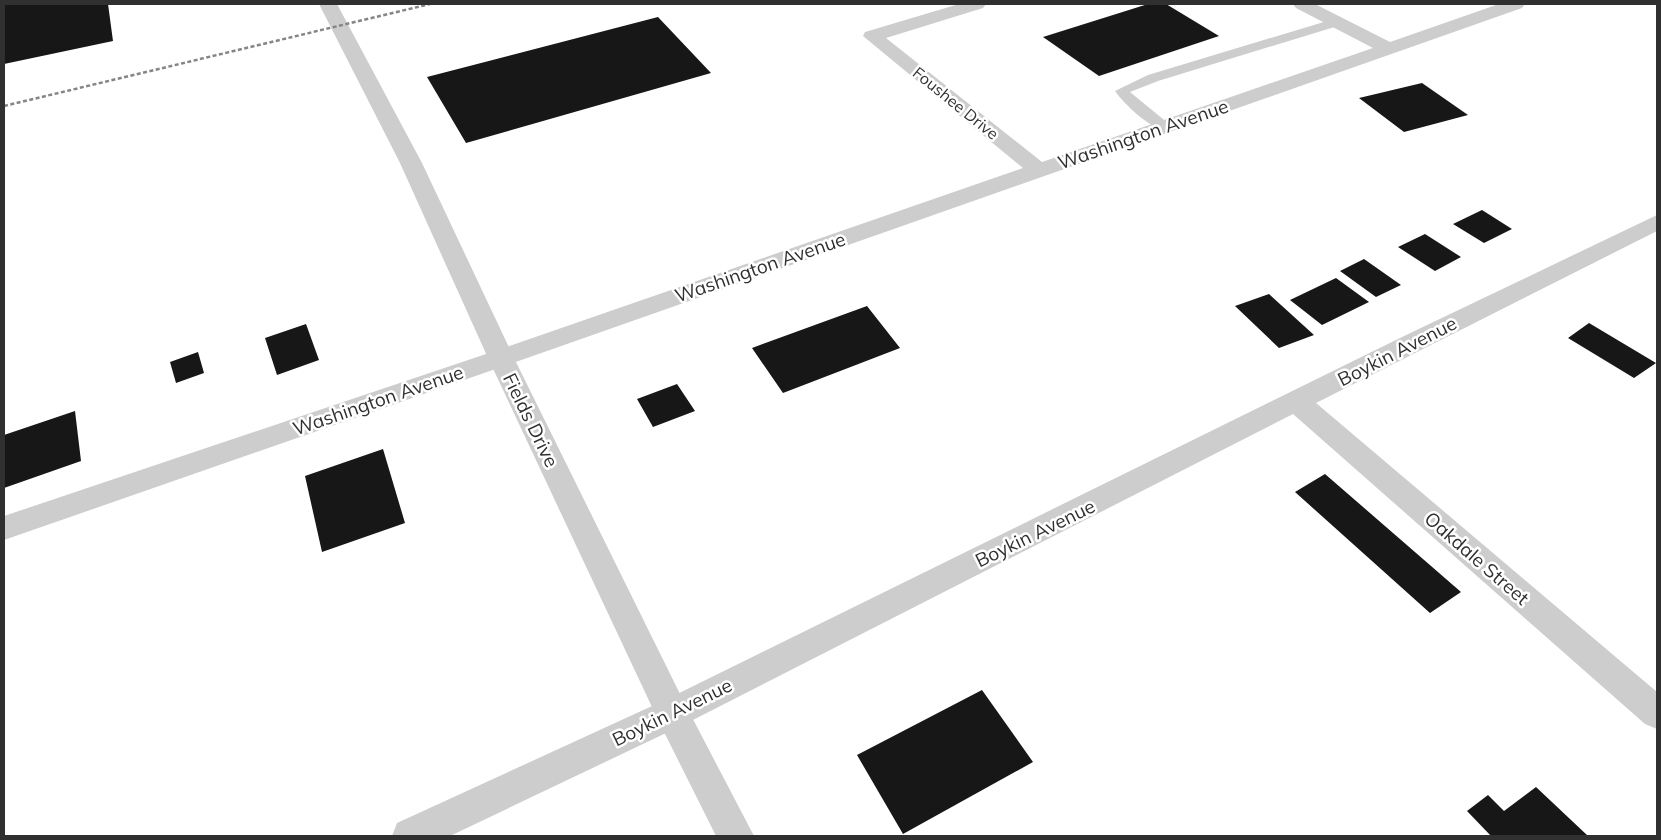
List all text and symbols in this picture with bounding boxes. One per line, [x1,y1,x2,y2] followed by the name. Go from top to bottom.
[909,62,1003,144] street label: Foushee Drive
[1055,94,1231,174] street label: Washington Avenue
[672,227,848,307] street label: Washington Avenue
[1333,311,1461,391] street label: Boykin Avenue
[290,360,466,440] street label: Washington Avenue
[498,369,564,471] street label: Fields Drive
[971,494,1099,572] street label: Boykin Avenue
[1420,506,1534,610] street label: Oakdale Street
[608,673,736,751] street label: Boykin Avenue

